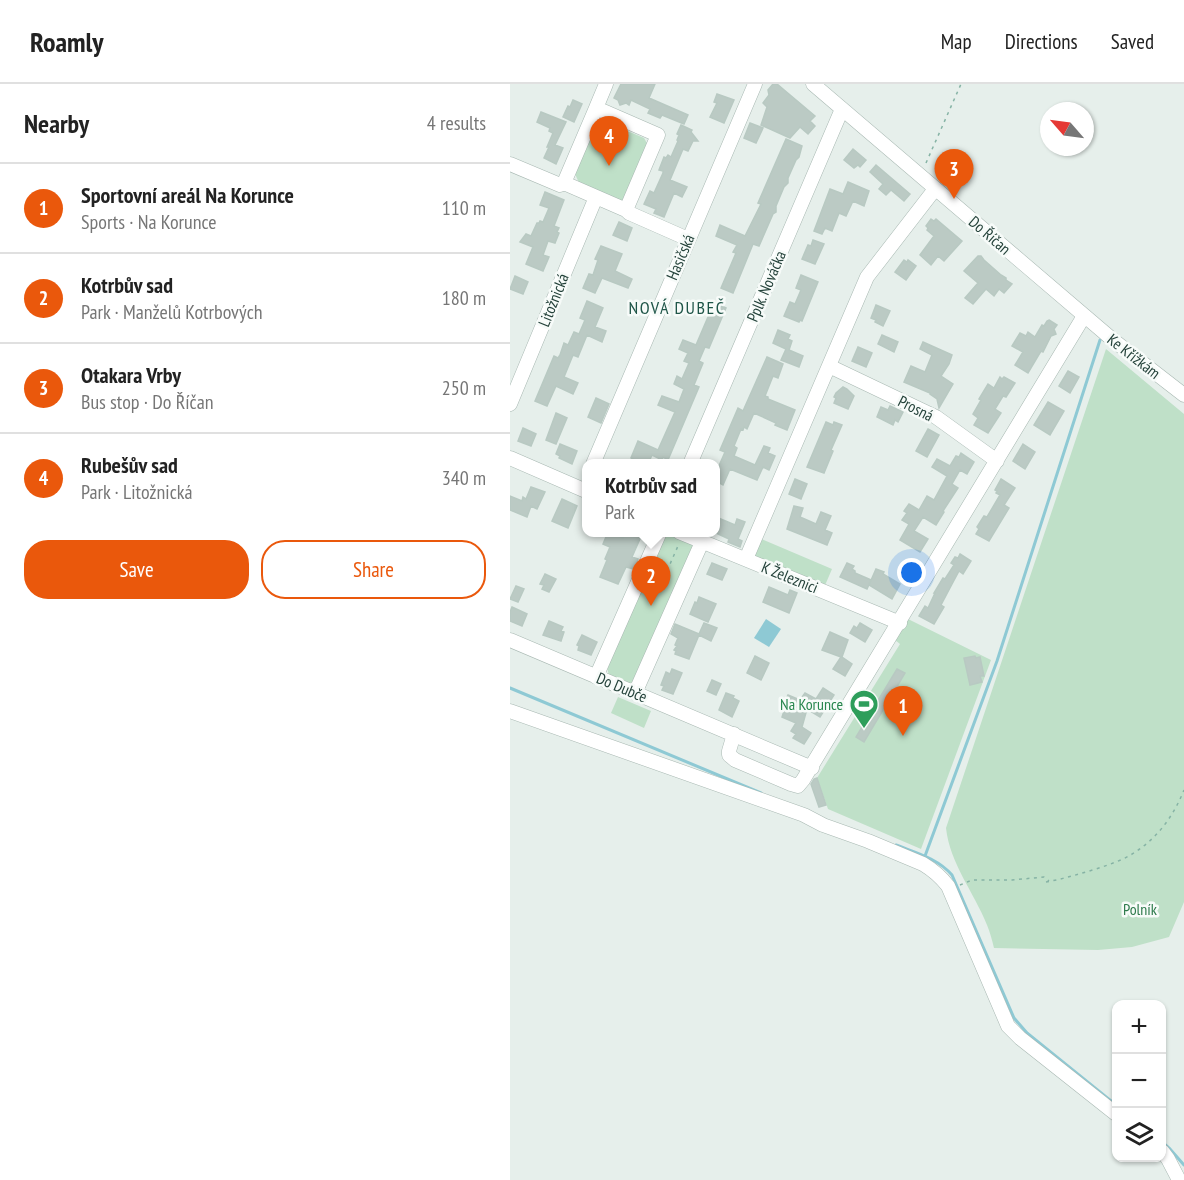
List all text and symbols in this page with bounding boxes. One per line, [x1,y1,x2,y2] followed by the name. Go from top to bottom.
[30,23,104,60] text: Roamly
[941,28,972,55] text: Map
[1005,28,1078,55] text: Directions
[1111,28,1154,55] text: Saved
[1040,102,1094,156] north arrow
[24,107,89,140] text: Nearby
[427,110,486,136] text: 4 results
[590,116,628,166] pin: 4
[934,150,974,199] pin: 3
[81,181,294,209] text: Sportovní areál Na Korunce
[39,195,48,221] text: 1
[442,195,486,221] text: 110 m
[81,209,217,235] text: Sports · Na Korunce
[965,211,1015,259] street label: Do Říčan
[661,231,699,283] street label: Hasičská
[742,248,790,324] street label: Pplk. Nováčka
[533,270,573,330] street label: Litožnická
[81,271,173,299] text: Kotrbův sad
[39,285,48,311] text: 2
[442,285,486,311] text: 180 m
[629,296,725,319] district label: NOVÁ DUBEČ
[81,299,263,325] text: Park · Manželů Kotrbových
[1103,329,1165,383] street label: Ke Křížkám
[81,361,181,389] text: Otakara Vrby
[39,375,48,401] text: 3
[442,375,486,401] text: 250 m
[81,389,214,415] text: Bus stop · Do Říčan
[895,391,937,425] street label: Prosná
[81,451,178,479] text: Rubešův sad
[582,459,720,537] popup
[39,465,48,491] text: 4
[442,465,486,491] text: 340 m
[605,471,697,499] text: Kotrbův sad
[81,479,193,505] text: Park · Litožnická
[605,499,635,525] text: Park
[24,540,249,599] button: Save
[261,540,486,599] button: Share
[632,556,670,606] pin: 2
[759,557,821,597] street label: K Železnici
[897,558,926,587] your location
[594,667,650,707] street label: Do Dubče
[884,686,922,736] pin: 1
[848,688,880,730] sports icon: Na Korunce
[780,694,843,714] place label: Na Korunce
[1123,899,1158,919] park label: Polník
[1112,1000,1166,1162] map controls
[1112,1000,1166,1054] button: +
[1112,1054,1166,1108] button: −
[1112,1108,1166,1162] button: layers

